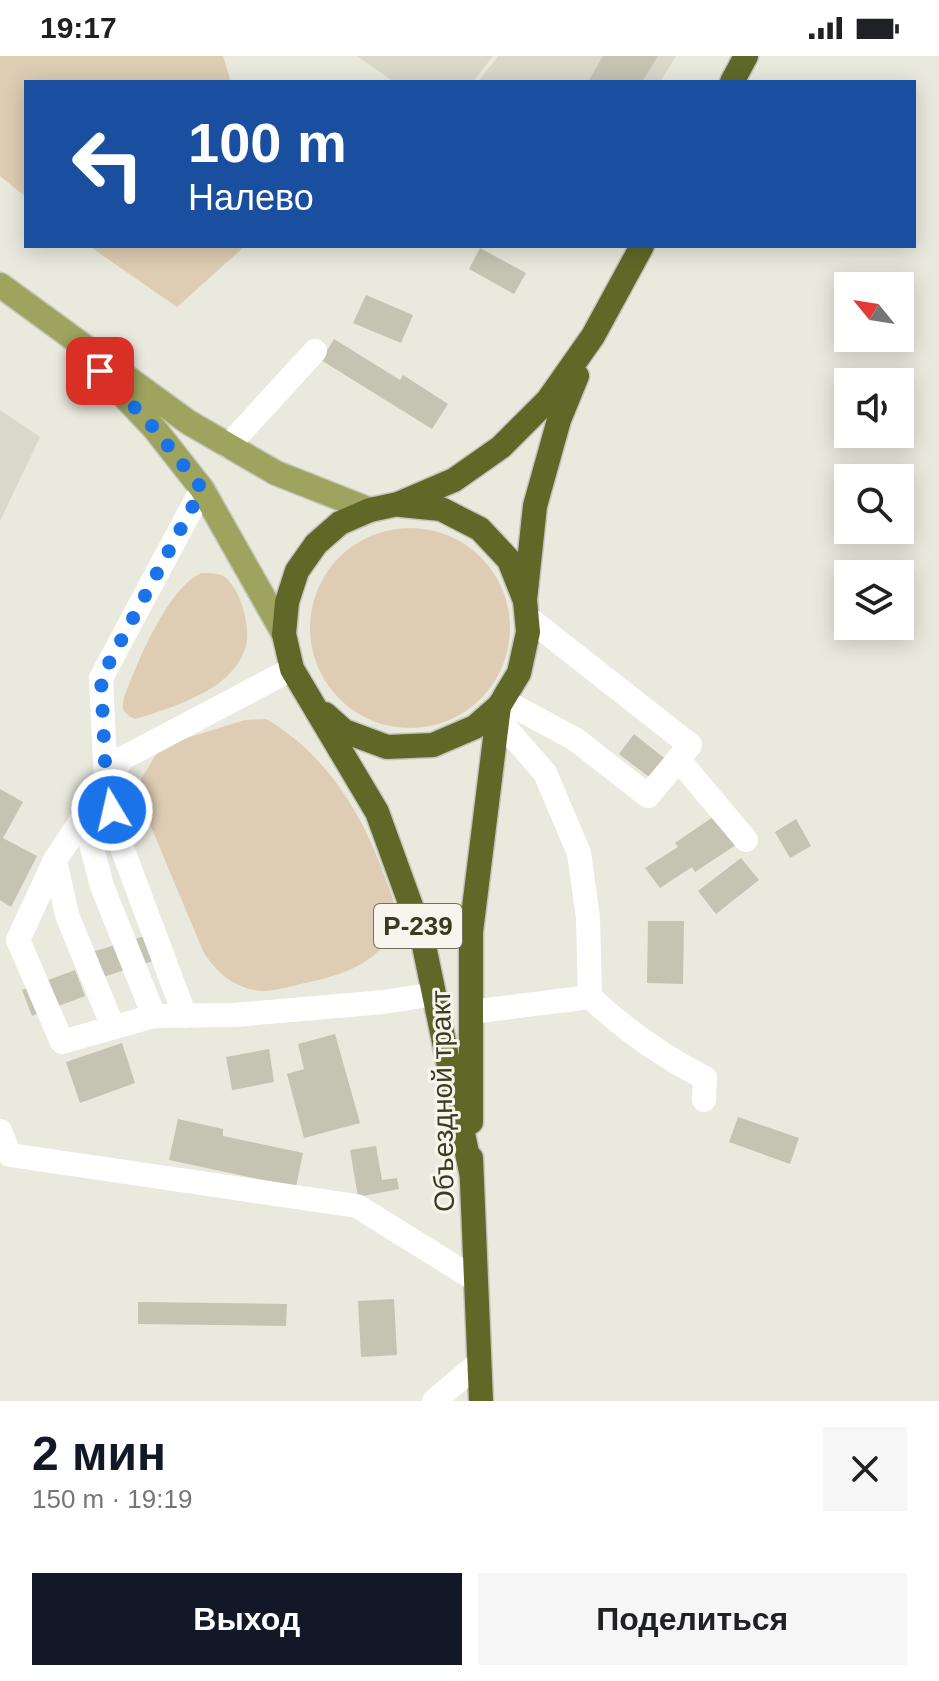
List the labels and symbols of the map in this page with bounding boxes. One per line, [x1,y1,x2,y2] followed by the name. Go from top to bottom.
[834,272,914,352] north arrow
[66,337,134,405] pin
[70,768,154,852] position arrow
[374,904,462,948] road number: Р-239
[425,990,460,1212] street label: Объездной тракт

